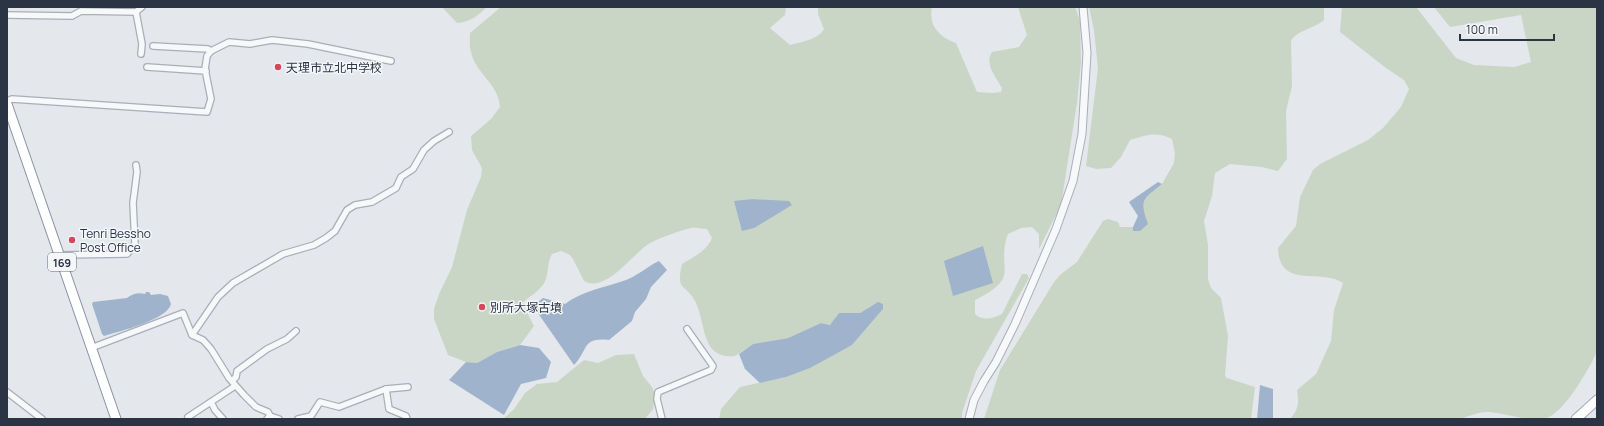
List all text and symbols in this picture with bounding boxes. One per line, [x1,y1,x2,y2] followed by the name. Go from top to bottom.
[1460,16,1554,42] scale bar
[1466,21,1498,38] text: 100 m
[286,59,382,76] place label: 天理市立北中学校
[273,62,283,72] marker: 天理市立北中学校
[80,225,151,256] place label: Tenri Bessho Post Office
[67,235,77,245] marker: Tenri Bessho Post Office
[48,253,76,271] road number: 169
[490,299,562,316] place label: 別所大塚古墳
[477,302,487,312] marker: 別所大塚古墳

